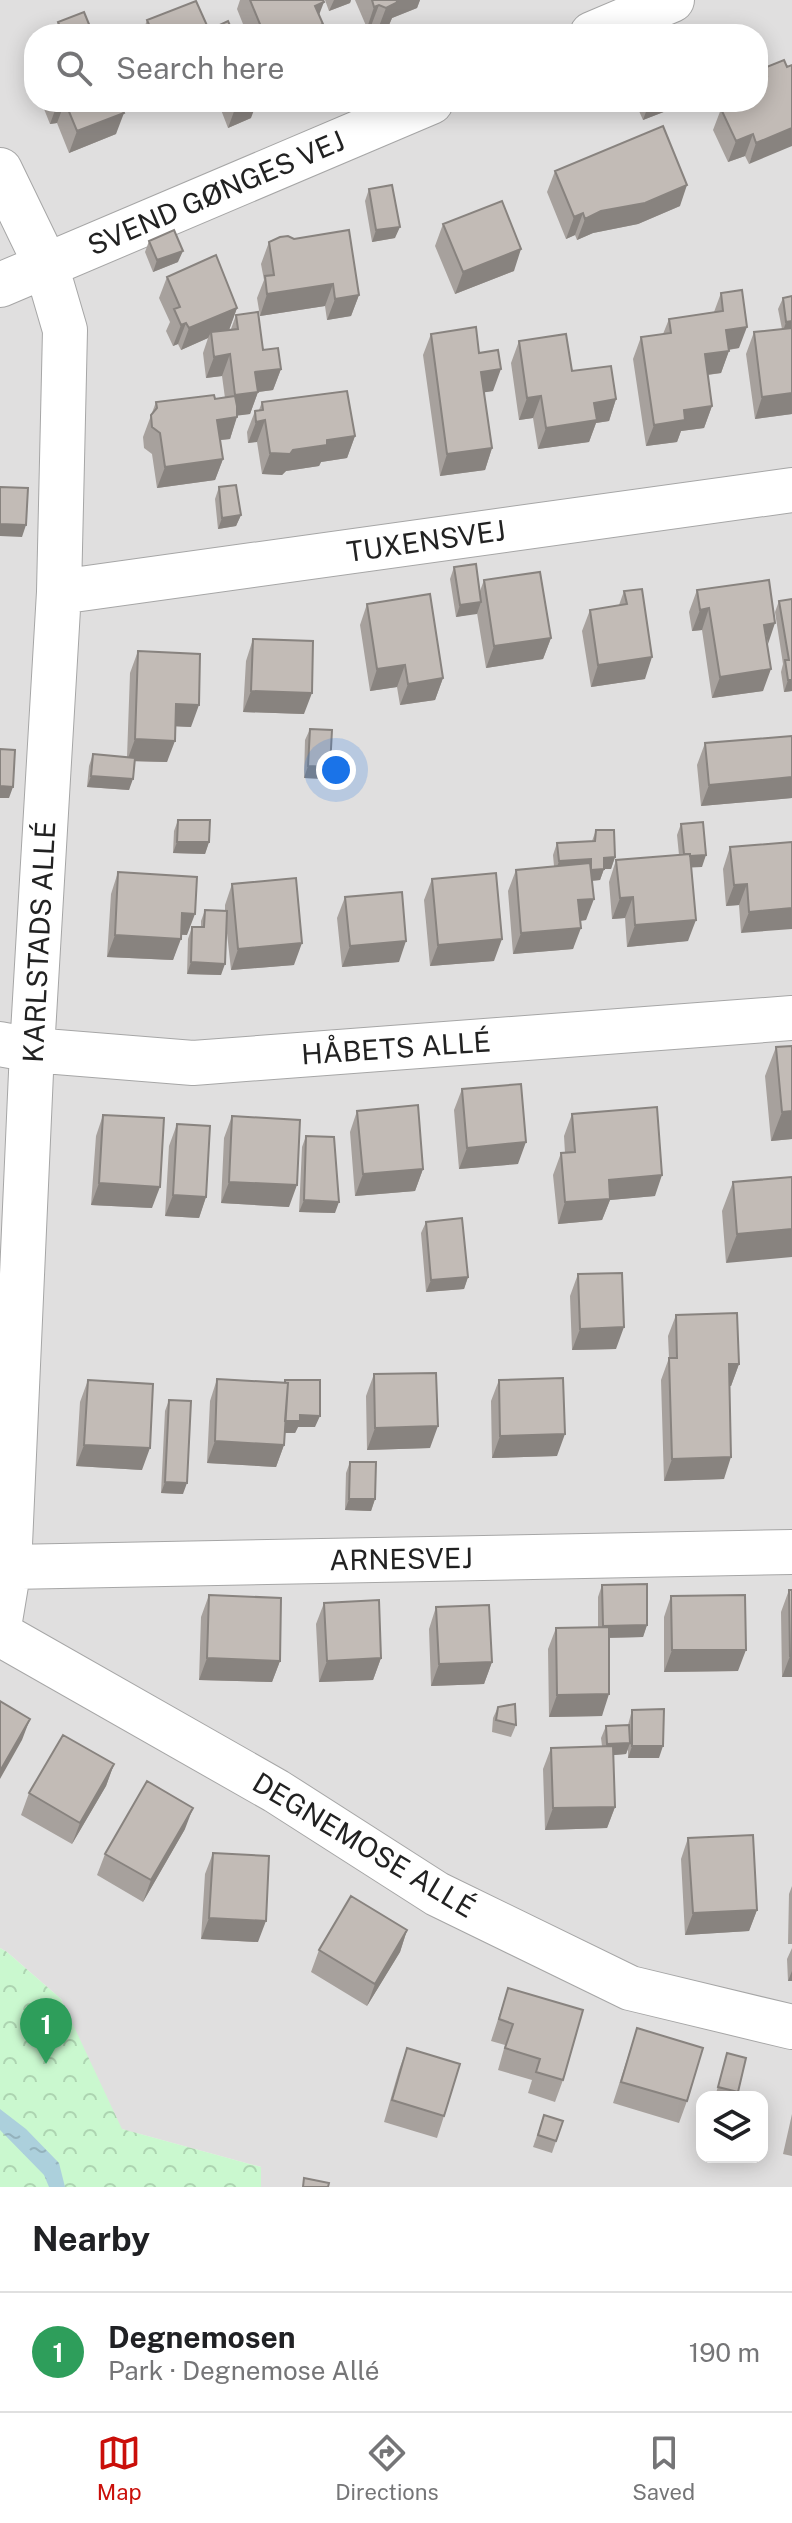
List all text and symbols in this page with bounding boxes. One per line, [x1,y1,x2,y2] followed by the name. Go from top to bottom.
[24,24,768,112] search box
[52,46,96,90] icon: search
[116,50,284,86] text: Search here
[83,124,349,262] street label: SVEND GØNGES VEJ
[344,513,507,568] street label: TUXENSVEJ
[316,750,356,790] your location
[16,820,61,1063] street label: KARLSTADS ALLÉ
[300,1022,492,1071] street label: HÅBETS ALLÉ
[329,1541,473,1576] street label: ARNESVEJ
[247,1765,481,1924] street label: DEGNEMOSE ALLÉ
[20,1998,72,2064] pin: 1
[696,2091,768,2163] map controls
[696,2091,768,2163] button: layers
[32,2219,150,2259] text: Nearby
[108,2319,296,2355] text: Degnemosen
[52,2337,64,2368] text: 1
[689,2337,760,2368] text: 190 m
[108,2355,380,2386] text: Park · Degnemose Allé
[97,2431,142,2505] tab: Map
[335,2431,439,2505] tab: Directions
[632,2431,695,2505] tab: Saved

